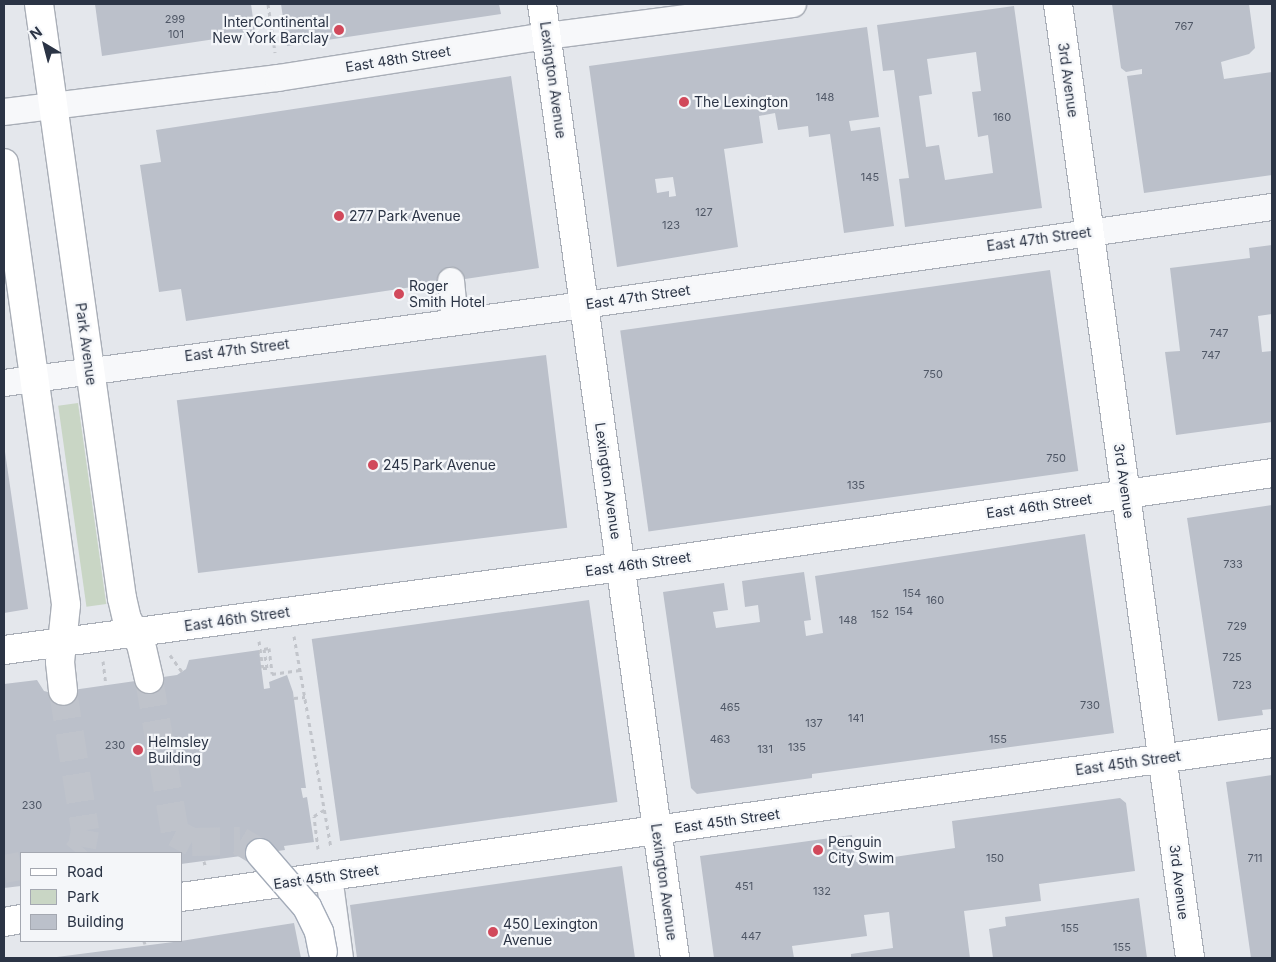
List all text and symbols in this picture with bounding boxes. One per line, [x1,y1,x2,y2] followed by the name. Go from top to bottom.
[165,12,185,26] house number: 299
[212,14,329,46] place label: InterContinental New York Barclay
[1174,19,1194,33] house number: 767
[20,20,70,70] north arrow
[536,20,570,140] street label: Lexington Avenue
[26,23,45,43] text: N
[333,24,345,36] marker: InterContinental New York Barclay
[168,27,184,41] house number: 101
[344,42,452,76] street label: East 48th Street
[1054,42,1082,118] street label: 3rd Avenue
[816,90,834,104] house number: 148
[694,94,788,110] place label: The Lexington
[678,96,690,108] marker: The Lexington
[993,110,1011,124] house number: 160
[861,170,879,184] house number: 145
[695,205,713,219] house number: 127
[349,208,461,224] place label: 277 Park Avenue
[333,210,345,222] marker: 277 Park Avenue
[662,218,680,232] house number: 123
[986,223,1092,255] street label: East 47th Street
[409,278,485,310] place label: Roger Smith Hotel
[585,281,691,313] street label: East 47th Street
[393,288,405,300] marker: Roger Smith Hotel
[72,302,100,386] street label: Park Avenue
[1210,326,1228,340] house number: 747
[184,335,290,365] street label: East 47th Street
[1202,348,1220,362] house number: 747
[923,367,943,381] house number: 750
[591,421,625,541] street label: Lexington Avenue
[1110,443,1138,519] street label: 3rd Avenue
[1046,451,1066,465] house number: 750
[383,457,496,473] place label: 245 Park Avenue
[367,459,379,471] marker: 245 Park Avenue
[847,478,865,492] house number: 135
[985,490,1093,522] street label: East 46th Street
[584,548,692,580] street label: East 46th Street
[1223,557,1243,571] house number: 733
[903,586,921,600] house number: 154
[926,593,944,607] house number: 160
[183,603,291,635] street label: East 46th Street
[895,604,913,618] house number: 154
[871,607,889,621] house number: 152
[839,613,857,627] house number: 148
[1227,619,1247,633] house number: 729
[1222,650,1242,664] house number: 725
[1232,678,1252,692] house number: 723
[1080,698,1100,712] house number: 730
[720,700,740,714] house number: 465
[848,711,864,725] house number: 141
[805,716,823,730] house number: 137
[710,732,730,746] house number: 463
[989,732,1007,746] house number: 155
[148,734,209,766] place label: Helmsley Building
[105,738,125,752] house number: 230
[788,740,806,754] house number: 135
[757,742,773,756] house number: 131
[132,744,144,756] marker: Helmsley Building
[1074,747,1182,779] street label: East 45th Street
[22,798,42,812] house number: 230
[673,805,781,837] street label: East 45th Street
[647,822,681,942] street label: Lexington Avenue
[828,834,894,866] place label: Penguin City Swim
[812,844,824,856] marker: Penguin City Swim
[1166,844,1192,920] street label: 3rd Avenue
[986,851,1004,865] house number: 150
[1247,851,1263,865] house number: 711
[20,852,182,942] legend
[272,861,380,893] street label: East 45th Street
[67,862,103,881] text: Road
[735,879,753,893] house number: 451
[813,884,831,898] house number: 132
[67,887,99,906] text: Park
[67,912,124,931] text: Building
[503,916,598,949] place label: 450 Lexington Avenue
[1061,921,1079,935] house number: 155
[487,926,499,938] marker: 450 Lexington Avenue
[741,929,761,943] house number: 447
[1113,940,1131,954] house number: 155

